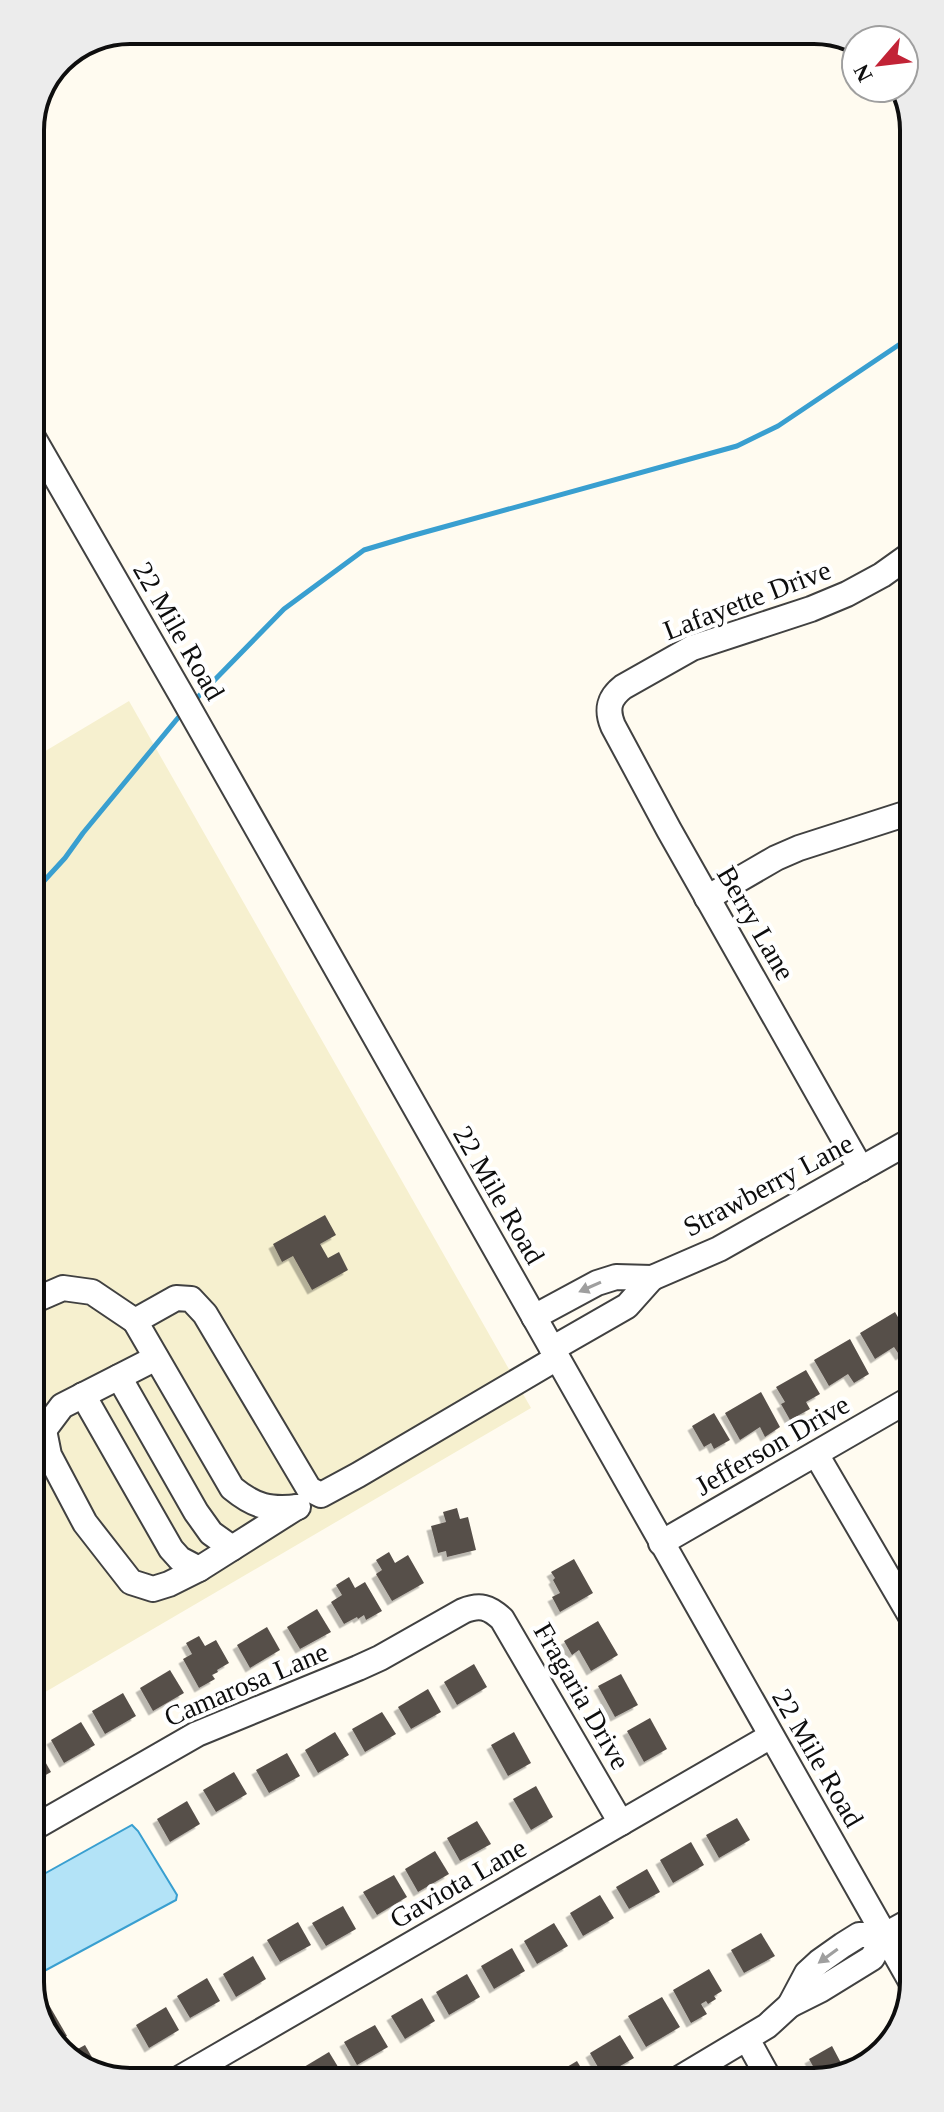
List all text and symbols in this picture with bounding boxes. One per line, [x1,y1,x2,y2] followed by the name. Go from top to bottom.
[840,24,920,104] north arrow
[848,60,878,86] text: N
[659,554,835,646] street label: Lafayette Drive
[127,557,231,705] street label: 22 Mile Road
[711,860,801,986] street label: Berry Lane
[447,1121,551,1269] street label: 22 Mile Road
[678,1127,858,1243] street label: Strawberry Lane
[578,1280,601,1293] one-way arrow
[689,1388,855,1502] street label: Jefferson Drive
[528,1617,636,1775] street label: Fragaria Drive
[159,1636,333,1732] street label: Camarosa Lane
[766,1684,870,1832] street label: 22 Mile Road
[385,1832,531,1934] street label: Gaviota Lane
[817,1948,838,1963] one-way arrow

